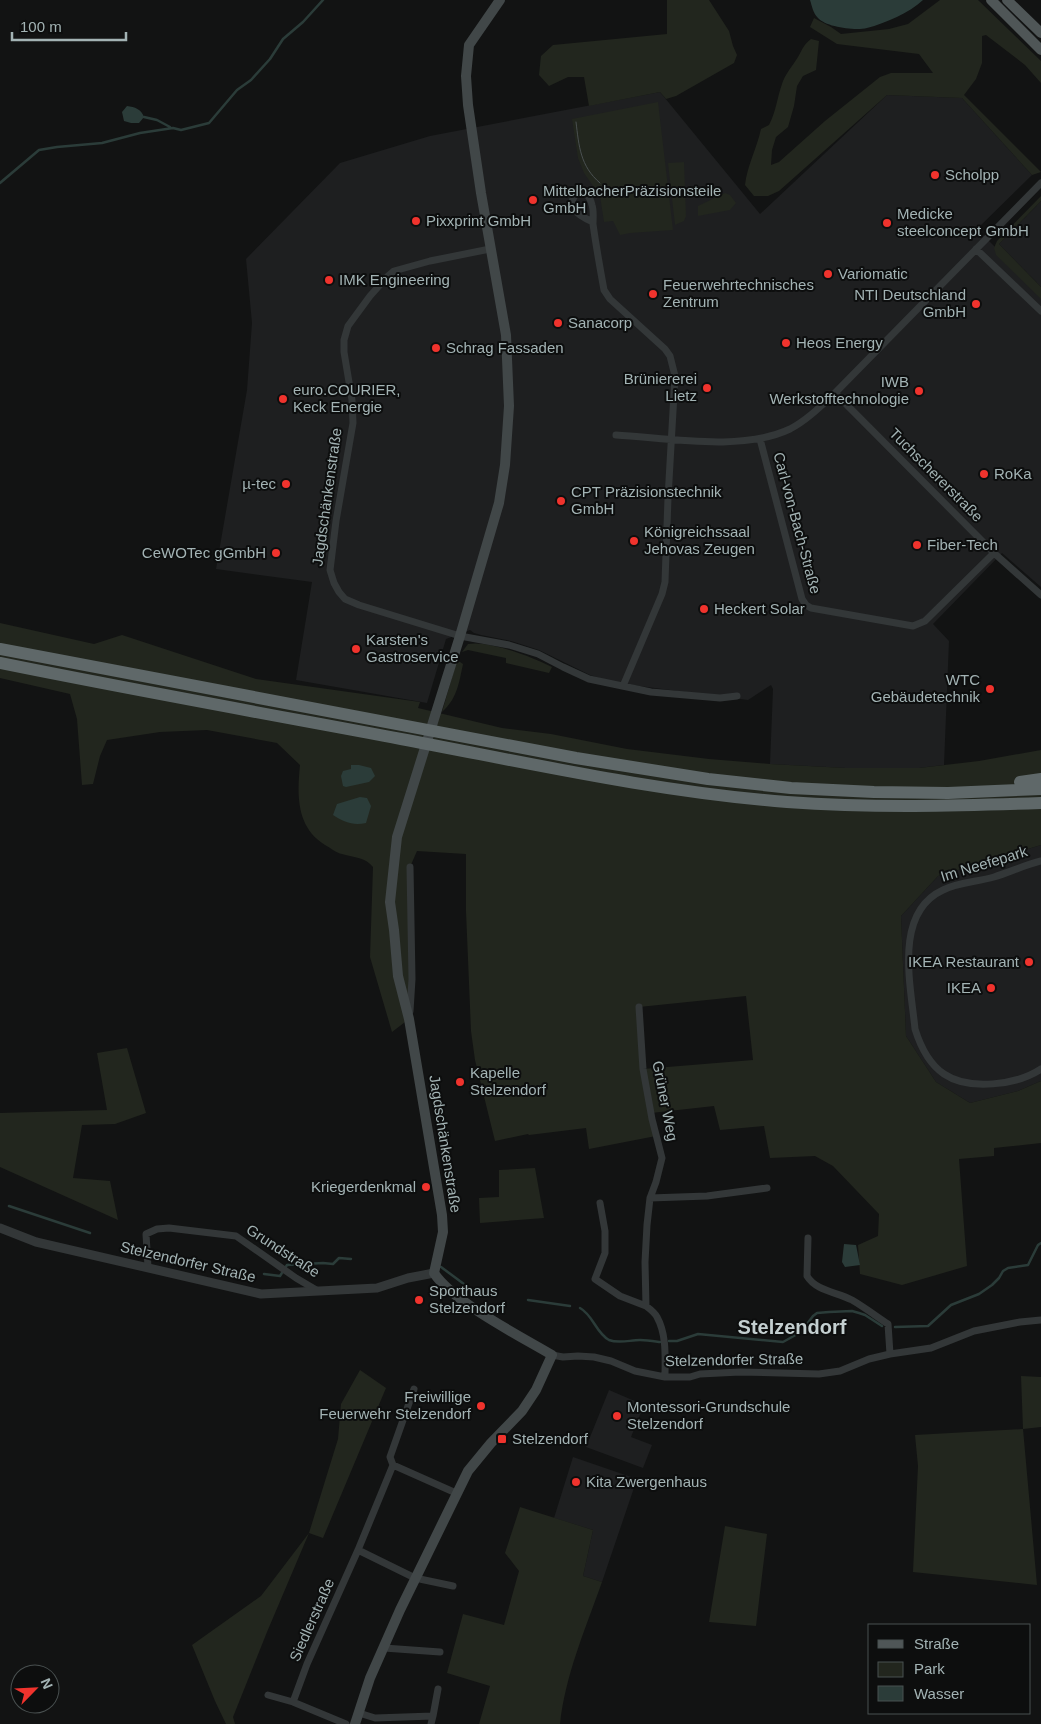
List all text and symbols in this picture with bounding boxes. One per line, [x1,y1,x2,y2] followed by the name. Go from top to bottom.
[12,10,126,42] scale bar
[20,18,62,35] text: 100 m
[945,166,999,183] place label: Scholpp
[929,169,941,181] marker: Scholpp
[543,182,721,216] place label: MittelbacherPräzisionsteile GmbH
[527,194,539,206] marker: MittelbacherPräzisionsteile GmbH
[897,205,1029,239] place label: Medicke steelconcept GmbH
[426,212,531,229] place label: Pixxprint GmbH
[410,215,422,227] marker: Pixxprint GmbH
[881,217,893,229] marker: Medicke steelconcept GmbH
[838,265,908,282] place label: Variomatic
[822,268,834,280] marker: Variomatic
[339,271,450,288] place label: IMK Engineering
[323,274,335,286] marker: IMK Engineering
[663,276,814,310] place label: Feuerwehrtechnisches Zentrum
[854,286,966,320] place label: NTI Deutschland GmbH
[647,288,659,300] marker: Feuerwehrtechnisches Zentrum
[970,298,982,310] marker: NTI Deutschland GmbH
[568,314,632,331] place label: Sanacorp
[552,317,564,329] marker: Sanacorp
[796,334,883,351] place label: Heos Energy
[780,337,792,349] marker: Heos Energy
[446,339,564,356] place label: Schrag Fassaden
[430,342,442,354] marker: Schrag Fassaden
[624,370,697,404] place label: Brüniererei Lietz
[769,373,909,407] place label: IWB Werkstofftechnologie
[293,381,401,415] place label: euro.COURIER, Keck Energie
[701,382,713,394] marker: Brüniererei Lietz
[913,385,925,397] marker: IWB Werkstofftechnologie
[277,393,289,405] marker: euro.COURIER, Keck Energie
[886,424,987,525] street label: Tuchschererstraße
[308,427,345,567] street label: Jagdschänkenstraße
[770,450,825,596] street label: Carl-von-Bach-Straße
[994,465,1032,482] place label: RoKa
[978,468,990,480] marker: RoKa
[242,475,276,492] place label: µ-tec
[280,478,292,490] marker: µ-tec
[571,483,722,517] place label: CPT Präzisionstechnik GmbH
[555,495,567,507] marker: CPT Präzisionstechnik GmbH
[644,523,755,557] place label: Königreichssaal Jehovas Zeugen
[628,535,640,547] marker: Königreichssaal Jehovas Zeugen
[927,536,998,553] place label: Fiber-Tech
[911,539,923,551] marker: Fiber-Tech
[142,544,266,561] place label: CeWOTec gGmbH
[270,547,282,559] marker: CeWOTec gGmbH
[714,600,805,617] place label: Heckert Solar
[698,603,710,615] marker: Heckert Solar
[366,631,459,665] place label: Karsten's Gastroservice
[350,643,362,655] marker: Karsten's Gastroservice
[871,671,980,705] place label: WTC Gebäudetechnik
[984,683,996,695] marker: WTC Gebäudetechnik
[938,842,1030,885] street label: Im Neefepark
[908,953,1020,970] place label: IKEA Restaurant
[1023,956,1035,968] marker: IKEA Restaurant
[947,979,981,996] place label: IKEA
[985,982,997,994] marker: IKEA
[649,1059,682,1142] street label: Grüner Weg
[470,1064,547,1098] place label: Kapelle Stelzendorf
[426,1074,465,1214] street label: Jagdschänkenstraße
[454,1076,466,1088] marker: Kapelle Stelzendorf
[311,1178,416,1195] place label: Kriegerdenkmal
[420,1181,432,1193] marker: Kriegerdenkmal
[243,1221,323,1281] street label: Grundstraße
[119,1238,257,1285] street label: Stelzendorfer Straße
[429,1282,506,1316] place label: Sporthaus Stelzendorf
[413,1294,425,1306] marker: Sporthaus Stelzendorf
[738,1316,847,1338] district label: Stelzendorf
[665,1350,803,1369] street label: Stelzendorfer Straße
[319,1388,472,1422] place label: Freiwillige Feuerwehr Stelzendorf
[627,1398,790,1432] place label: Montessori-Grundschule Stelzendorf
[475,1400,487,1412] marker: Freiwillige Feuerwehr Stelzendorf
[611,1410,623,1422] marker: Montessori-Grundschule Stelzendorf
[512,1430,589,1447] place label: Stelzendorf
[496,1433,508,1445] marker: Stelzendorf
[586,1473,707,1490] place label: Kita Zwergenhaus
[570,1476,582,1488] marker: Kita Zwergenhaus
[286,1576,337,1664] street label: Siedlerstraße
[868,1624,1031,1714] legend
[914,1635,959,1652] text: Straße
[914,1660,945,1677] text: Park
[10,1664,60,1714] north arrow
[38,1676,56,1692] text: N
[914,1685,964,1702] text: Wasser

